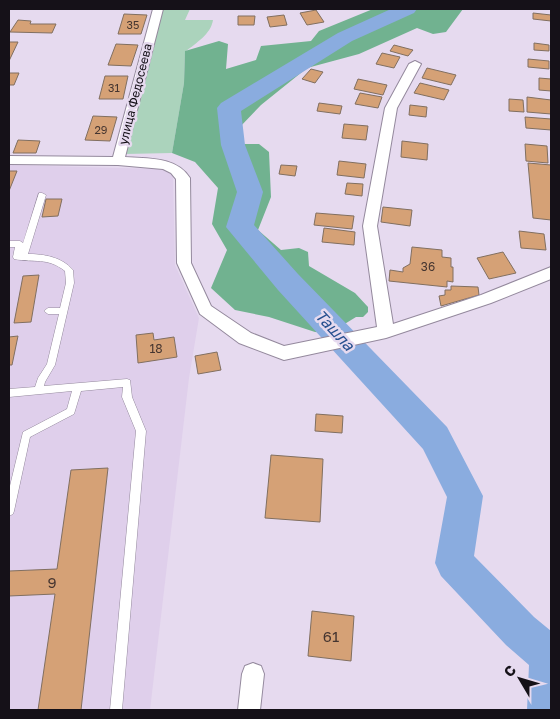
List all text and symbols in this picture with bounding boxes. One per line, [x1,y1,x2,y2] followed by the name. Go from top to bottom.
[127,18,139,31] house number: 35
[115,42,155,146] street label: улица Федосеева
[108,81,120,94] house number: 31
[94,123,108,136] house number: 29
[421,259,435,274] house number: 36
[311,305,360,355] water label: Ташла
[149,341,163,356] house number: 18
[47,573,57,591] house number: 9
[323,627,339,645] house number: 61
[495,654,545,704] north arrow
[500,661,519,680] text: С

